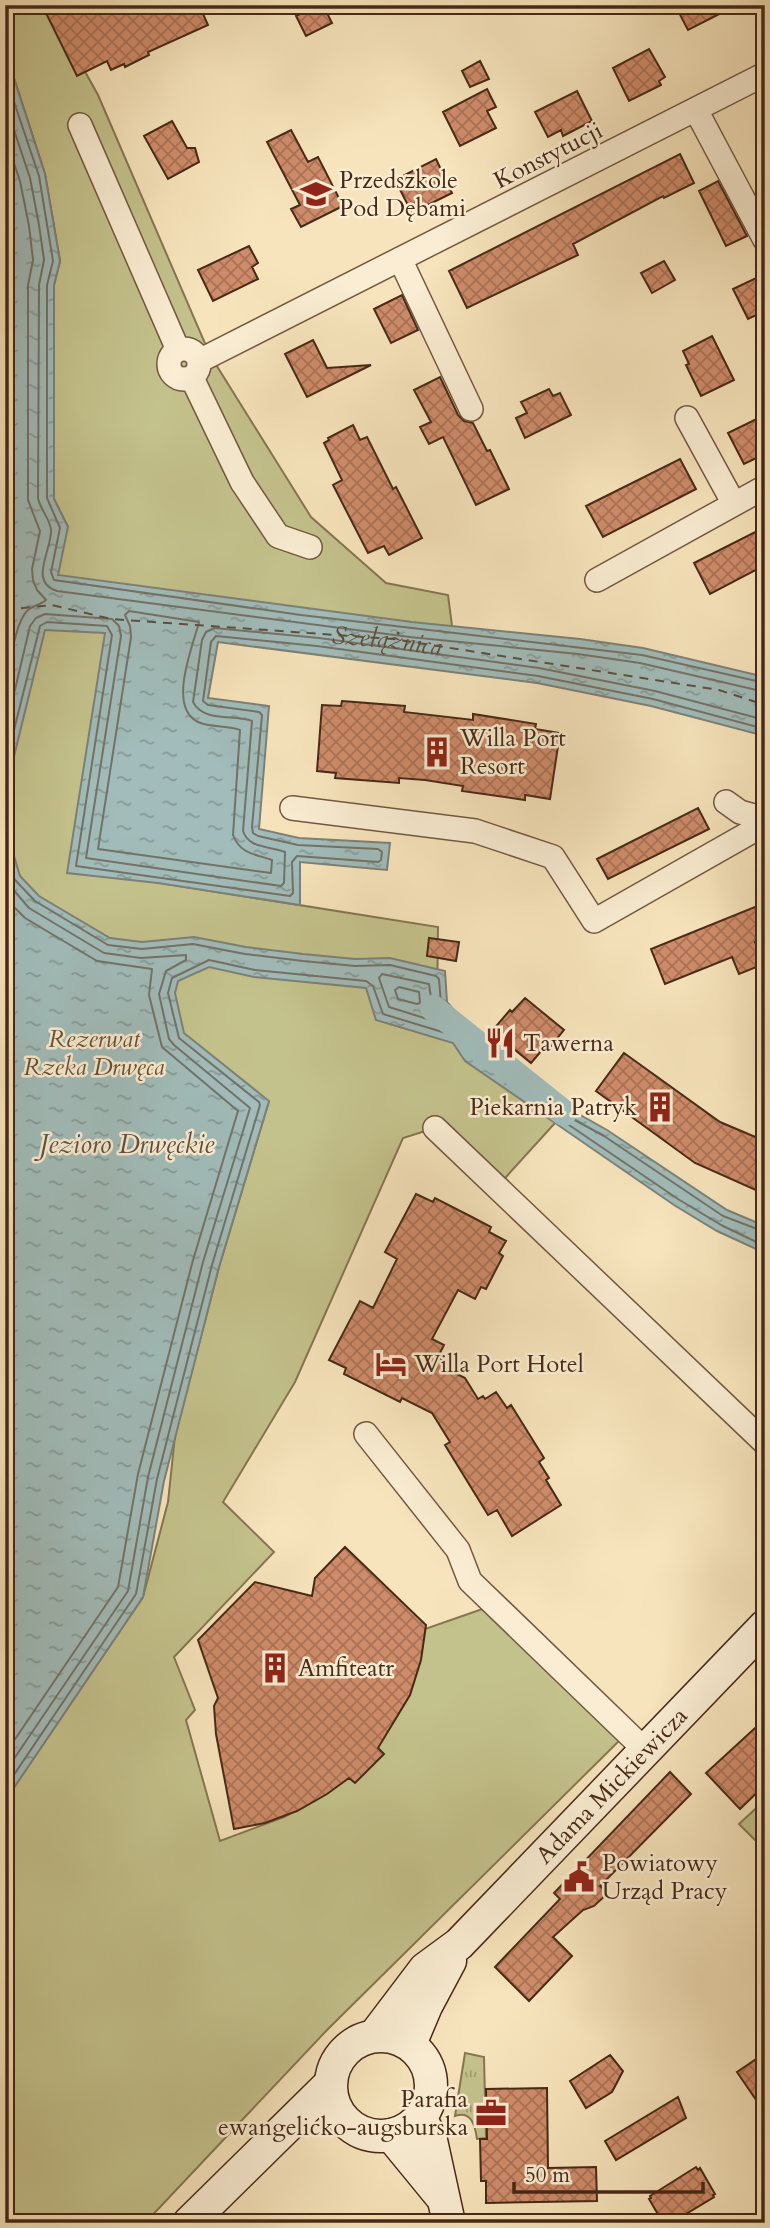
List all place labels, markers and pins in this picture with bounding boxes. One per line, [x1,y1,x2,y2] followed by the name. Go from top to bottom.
[339,164,466,225] place label: Przedszkole Pod Dębami
[299,177,333,211] school or university icon: Przedszkole Pod Dębami
[459,722,566,783] place label: Willa Port Resort
[420,735,454,769] building icon: Willa Port Resort
[483,1026,517,1060] restaurant icon: Tawerna
[523,1027,615,1060] place label: Tawerna
[643,1090,677,1124] building icon: Piekarnia Patryk
[470,1091,637,1124] place label: Piekarnia Patryk
[374,1347,408,1381] hotel icon: Willa Port Hotel
[413,1348,584,1381] place label: Willa Port Hotel
[258,1651,292,1685] building icon: Amfiteatr
[298,1652,394,1685] place label: Amfiteatr
[602,1847,728,1908] place label: Powiatowy Urząd Pracy
[562,1860,596,1894] public building icon: Powiatowy Urząd Pracy
[218,2083,469,2144] place label: Parafia ewangelicko-augsburska
[474,2096,508,2130] office icon: Parafia ewangelicko-augsburska

